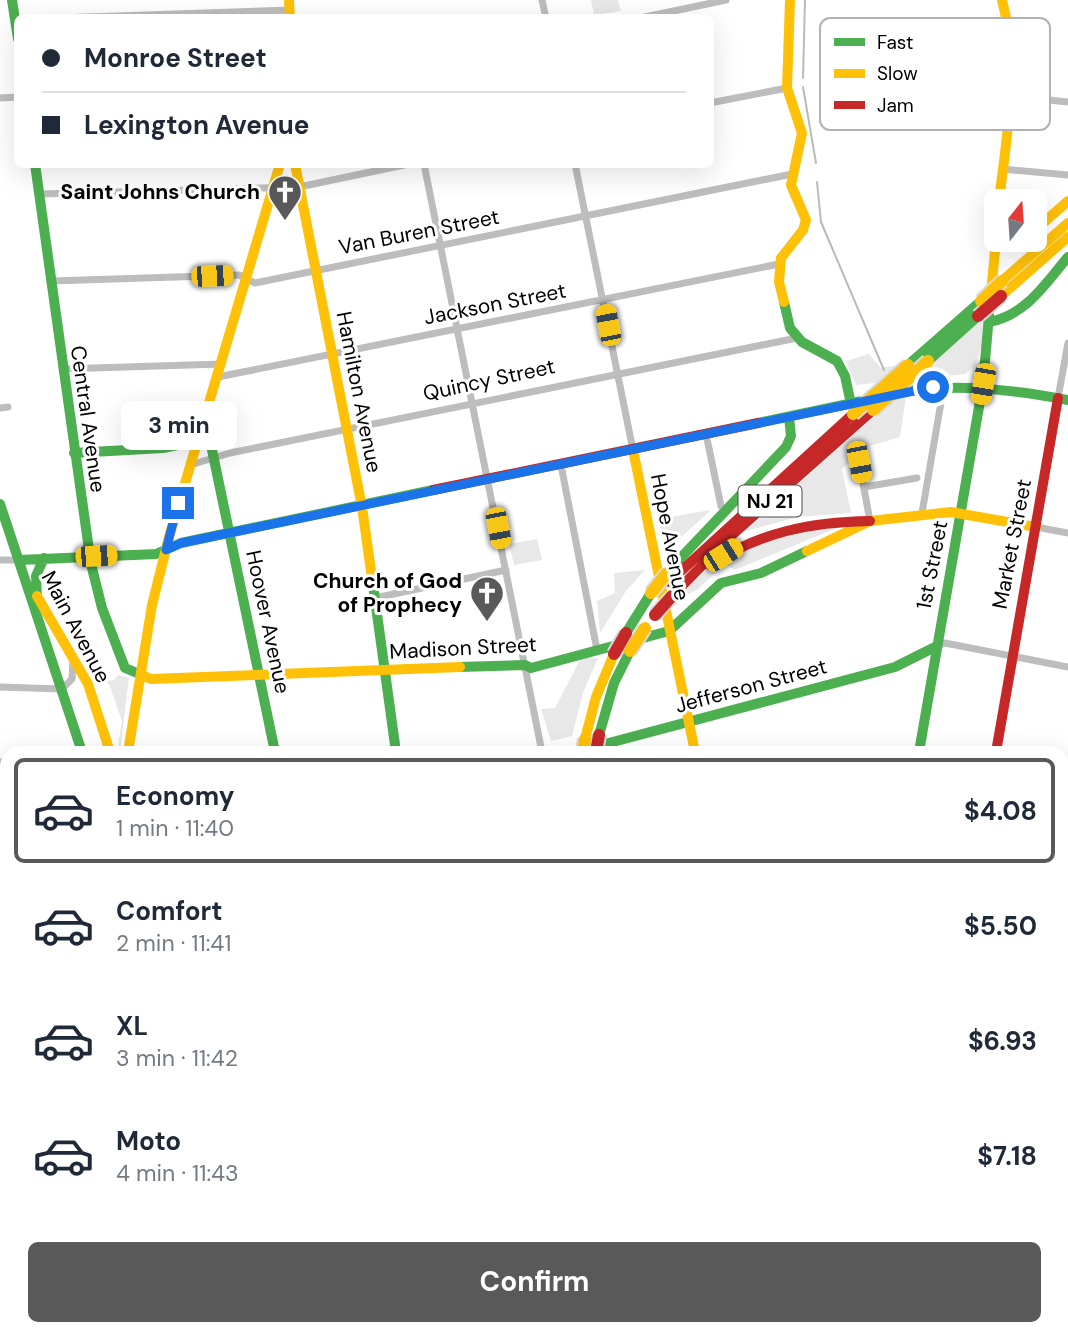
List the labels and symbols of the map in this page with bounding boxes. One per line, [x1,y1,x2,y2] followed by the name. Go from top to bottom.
[820,18,1050,130] legend
[877,30,913,55] text: Fast
[877,61,918,86] text: Slow
[877,93,914,118] text: Jam
[266,173,304,222] church icon: Saint Johns Church
[60,178,260,206] place label: Saint Johns Church
[984,189,1046,252] north arrow
[336,203,502,261] street label: Van Buren Street
[191,265,234,287] car
[422,277,568,331] street label: Jackson Street
[594,302,623,348] car
[330,309,388,475] street label: Hamilton Avenue
[64,344,112,494] street label: Central Avenue
[420,352,558,408] street label: Quincy Street
[970,361,997,407] car
[917,371,949,403] route start
[120,402,236,450] callout: 3 min
[845,439,874,485] car
[644,471,696,603] street label: Hope Avenue
[986,477,1038,611] street label: Market Street
[738,486,802,516] road number: NJ 21
[162,487,194,519] route end
[484,505,513,551] car
[910,518,954,612] street label: 1st Street
[700,535,747,575] car
[75,544,118,568] car
[239,548,297,696] street label: Hoover Avenue
[35,566,117,688] street label: Main Avenue
[313,567,462,619] place label: Church of God of Prophecy
[468,574,506,623] church icon: Church of God of Prophecy
[389,630,537,666] street label: Madison Street
[672,652,830,720] street label: Jefferson Street

